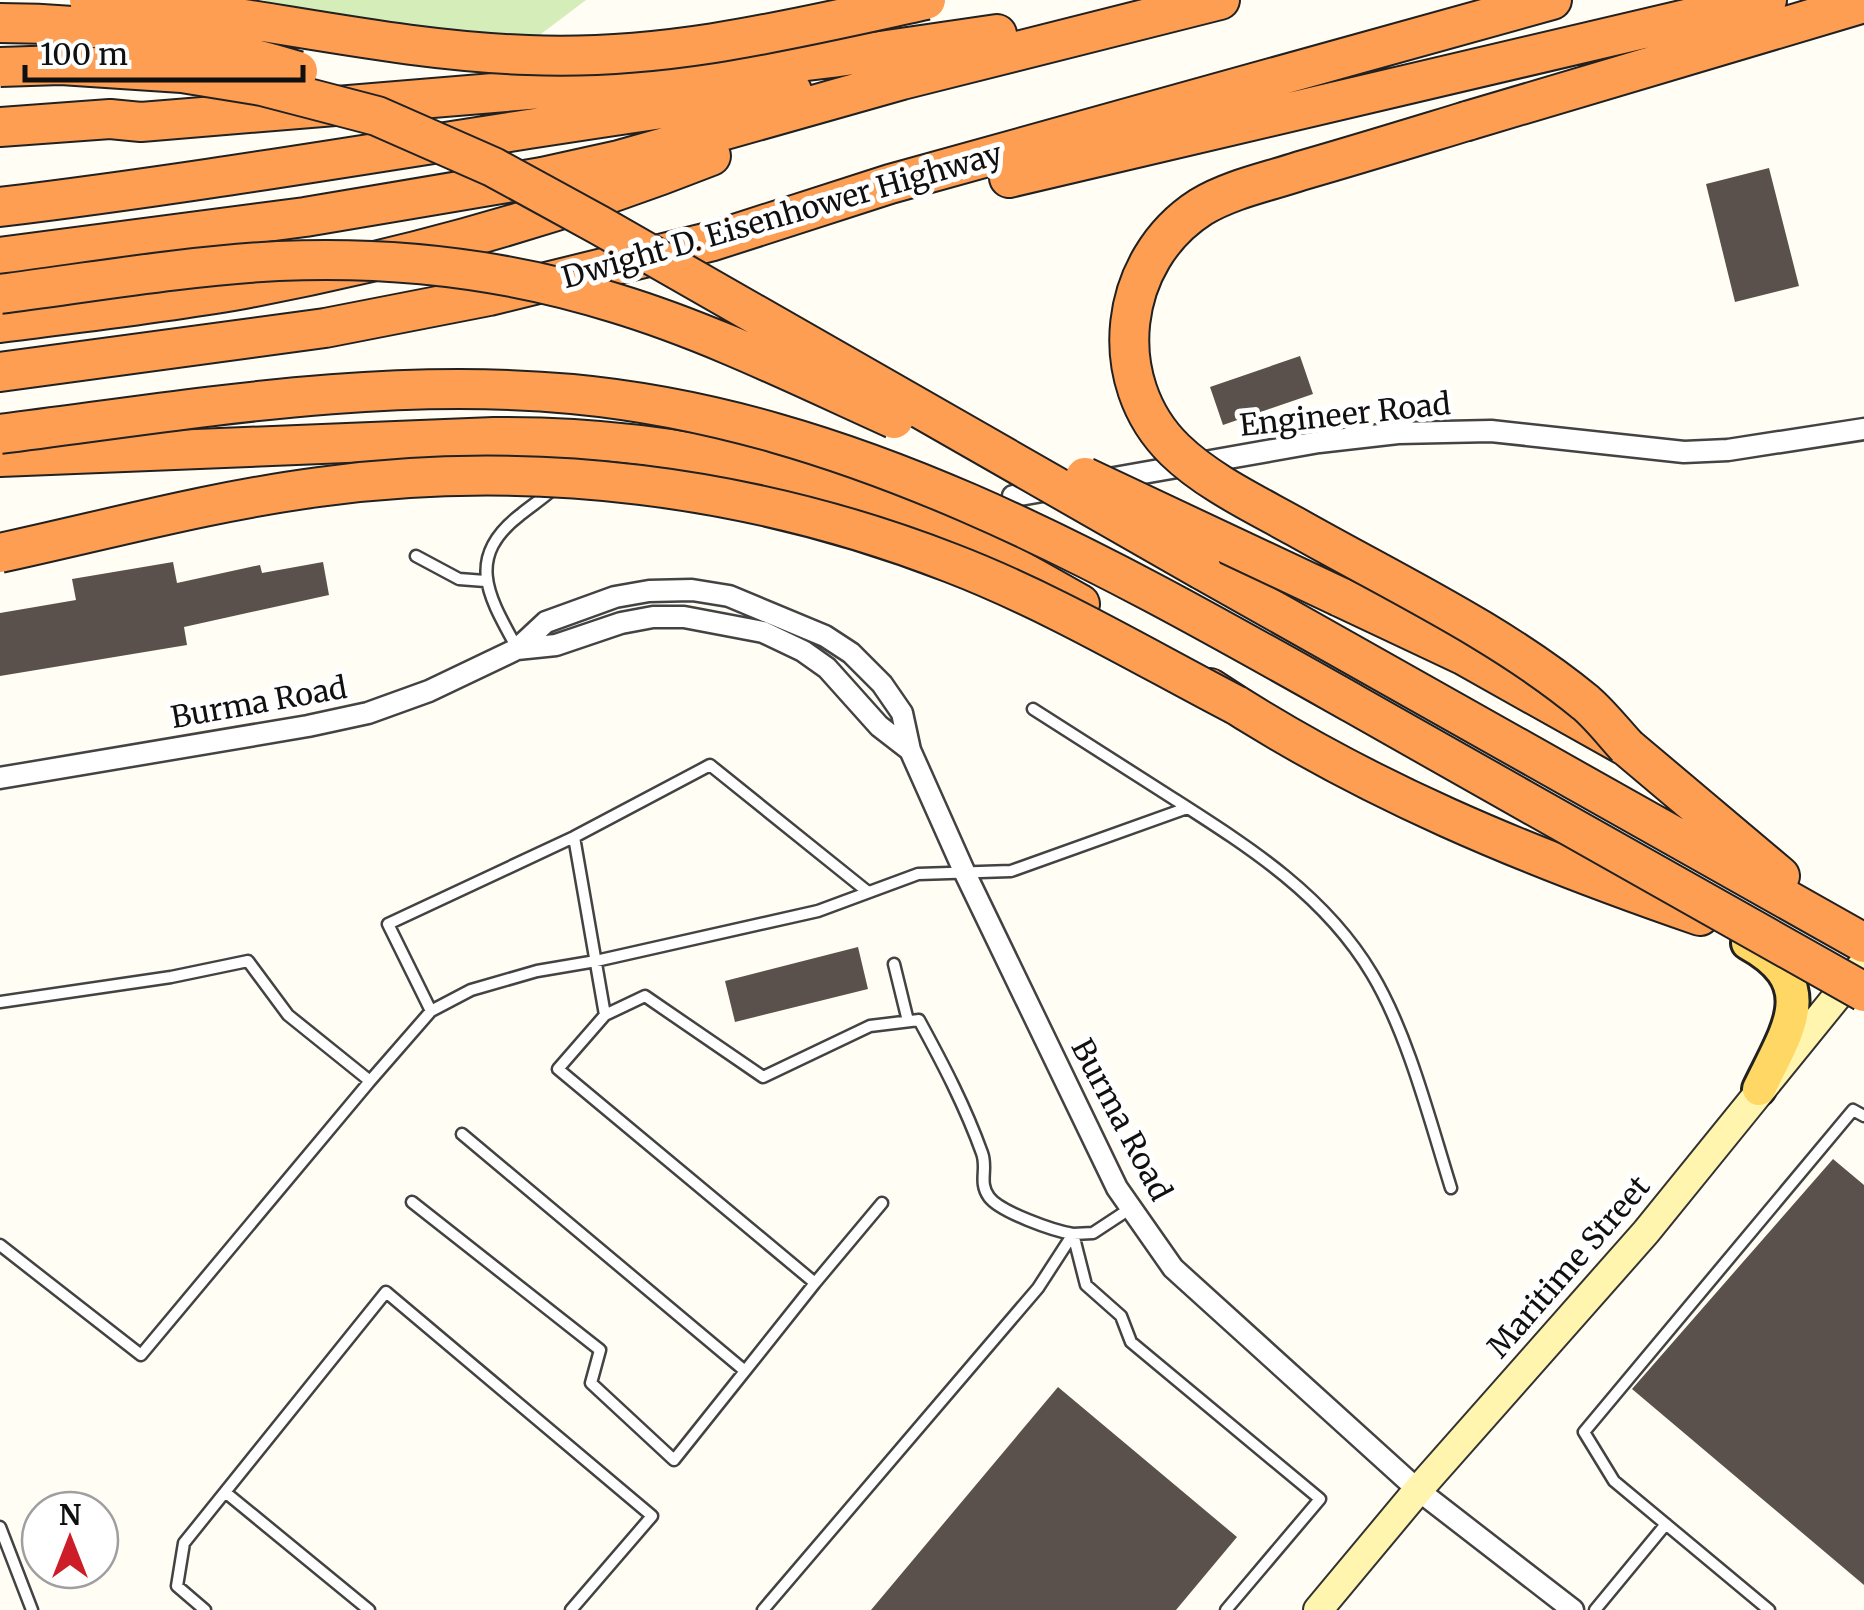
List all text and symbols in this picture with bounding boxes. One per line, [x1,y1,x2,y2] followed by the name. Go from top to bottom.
[25,20,302,82] scale bar
[40,35,128,73] text: 100 m
[557,134,1007,296] street label: Dwight D. Eisenhower Highway
[1238,384,1452,444] street label: Engineer Road
[168,668,350,736] street label: Burma Road
[1063,1032,1180,1207] street label: Burma Road
[1479,1167,1658,1365] street label: Maritime Street
[20,1490,120,1590] north arrow
[59,1497,81,1533] text: N

